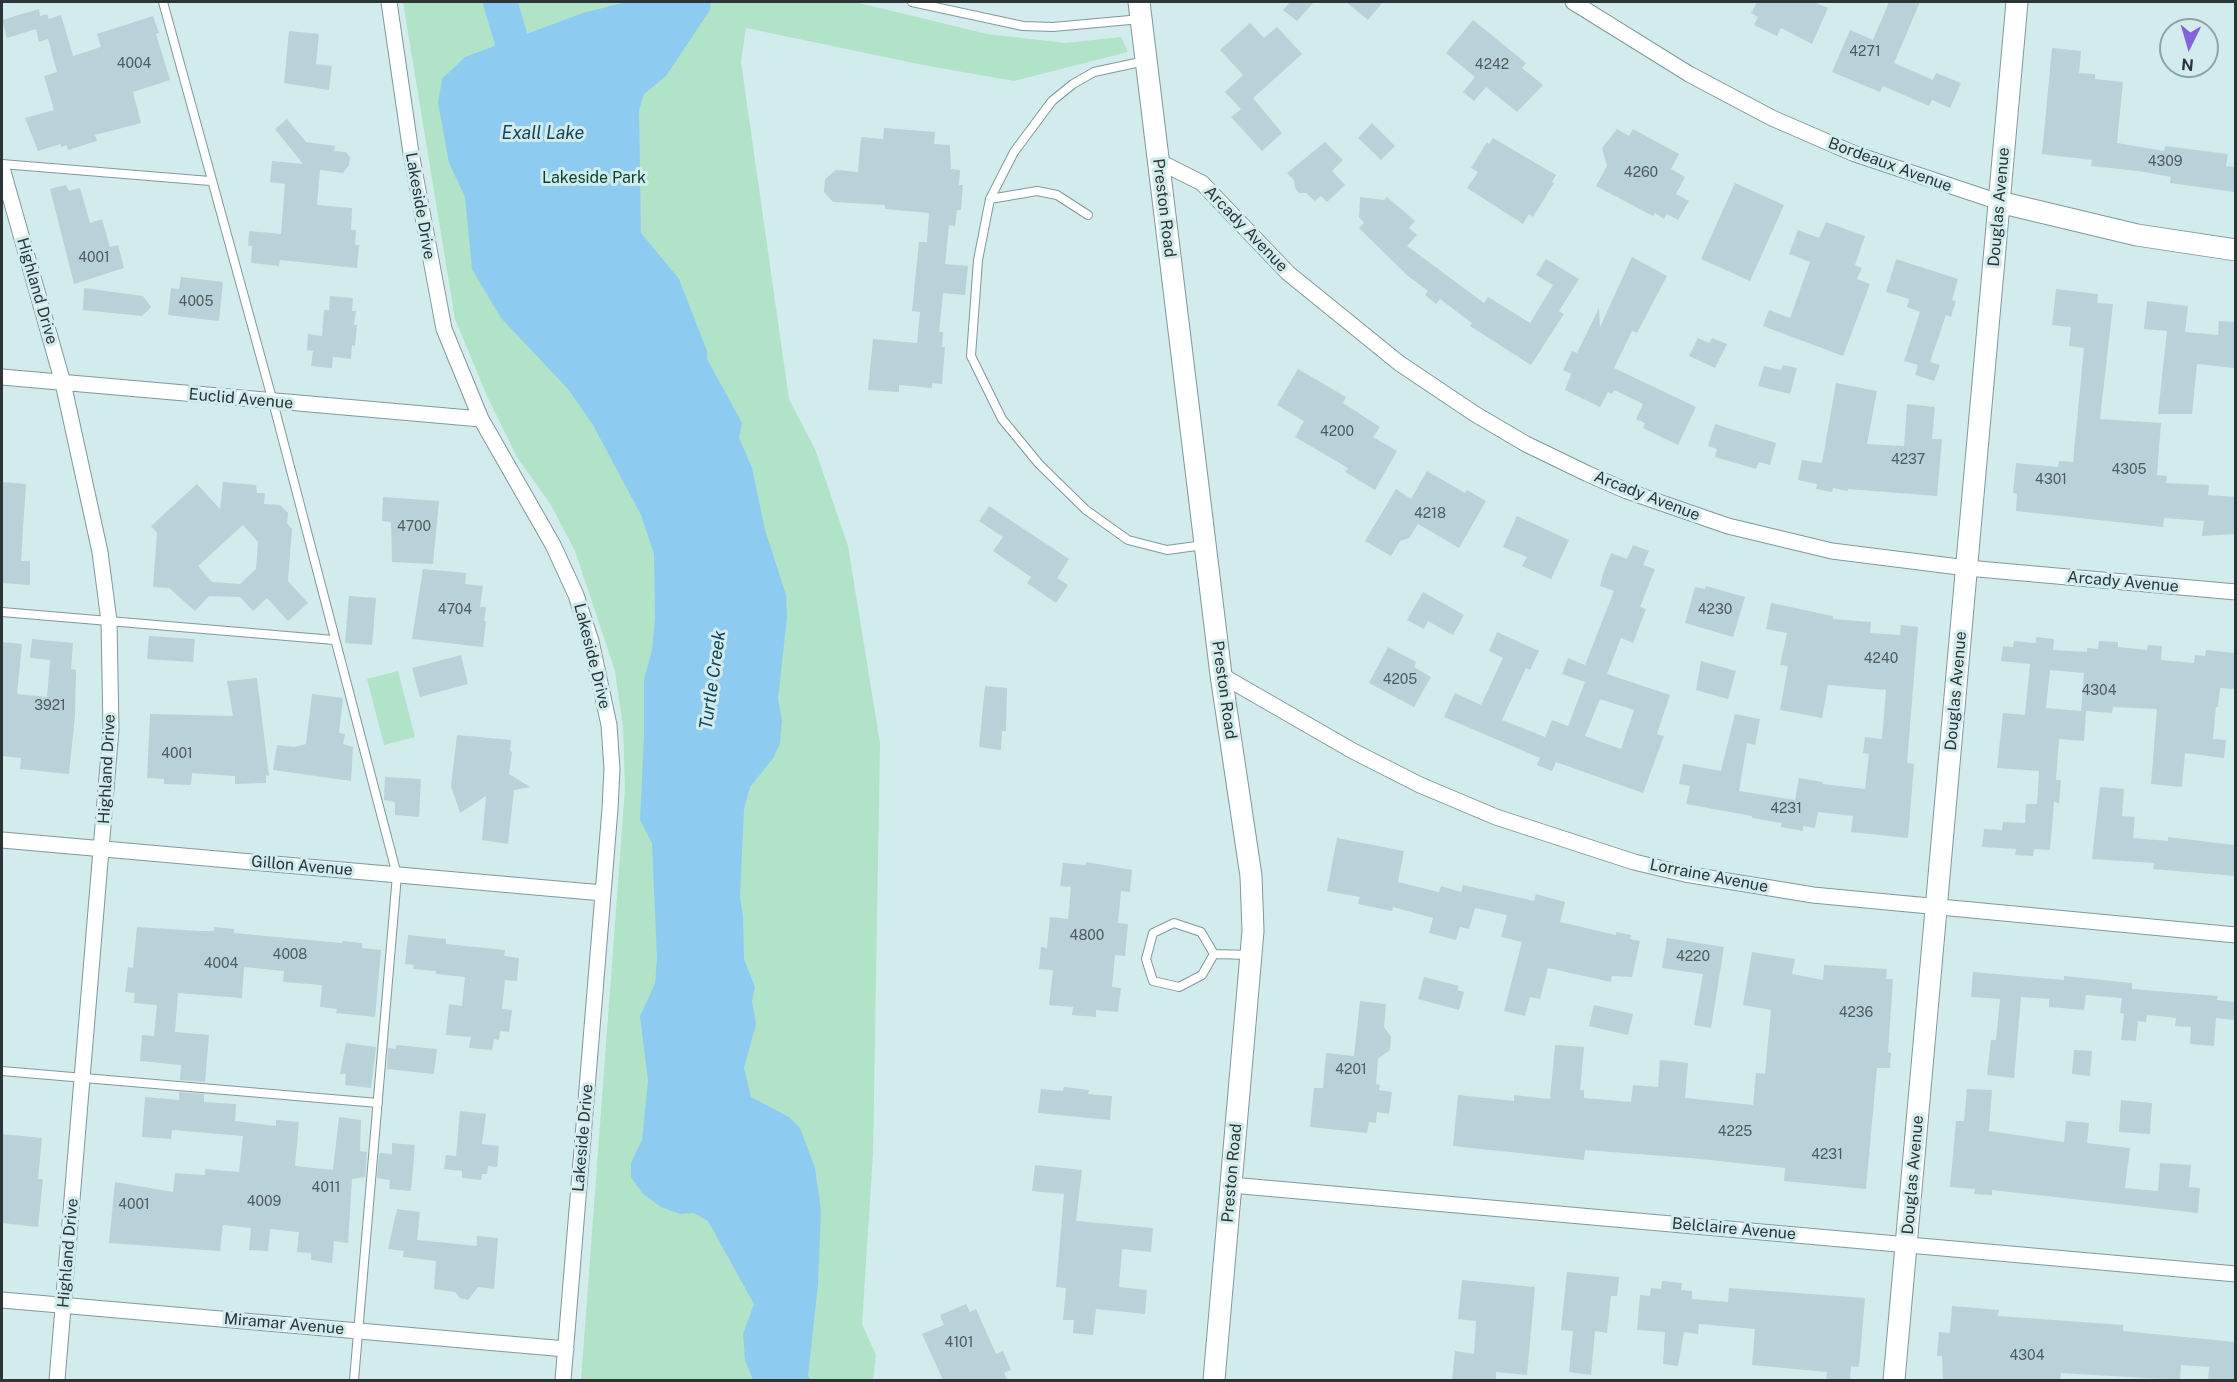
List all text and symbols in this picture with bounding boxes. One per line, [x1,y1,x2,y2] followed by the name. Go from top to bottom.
[2159,18,2219,78] north arrow
[1849,44,1881,60] house number: 4271
[2181,54,2195,74] text: N
[117,56,151,72] house number: 4004
[1475,57,1509,73] house number: 4242
[502,122,584,144] water label: Exall Lake
[1825,134,1955,196] street label: Bordeaux Avenue
[1984,146,2014,268] street label: Douglas Avenue
[401,151,439,261] street label: Lakeside Drive
[2148,154,2182,170] house number: 4309
[1148,158,1180,258] street label: Preston Road
[1624,165,1658,181] house number: 4260
[542,168,646,188] park label: Lakeside Park
[1200,182,1292,276] street label: Arcady Avenue
[13,236,61,346] street label: Highland Drive
[78,250,110,266] house number: 4001
[179,294,213,310] house number: 4005
[188,385,294,413] street label: Euclid Avenue
[1320,424,1354,440] house number: 4200
[1891,452,1925,468] house number: 4237
[2111,462,2147,478] house number: 4305
[1591,467,1703,525] street label: Arcady Avenue
[2035,472,2067,488] house number: 4301
[1414,506,1446,522] house number: 4218
[397,519,431,535] house number: 4700
[2066,568,2180,596] street label: Arcady Avenue
[570,601,614,711] street label: Lakeside Drive
[438,602,472,618] house number: 4704
[1698,602,1732,618] house number: 4230
[695,629,731,731] water label: Turtle Creek
[1941,630,1971,752] street label: Douglas Avenue
[1208,639,1240,741] street label: Preston Road
[1864,651,1898,667] house number: 4240
[1383,672,1417,688] house number: 4205
[2082,683,2116,699] house number: 4304
[34,698,66,714] house number: 3921
[95,714,119,824] street label: Highland Drive
[161,746,193,762] house number: 4001
[1770,801,1802,817] house number: 4231
[250,852,354,880] street label: Gillon Avenue
[1648,855,1770,897] street label: Lorraine Avenue
[1070,928,1104,944] house number: 4800
[273,947,307,963] house number: 4008
[1676,949,1710,965] house number: 4220
[204,956,238,972] house number: 4004
[1839,1005,1873,1021] house number: 4236
[1335,1062,1367,1078] house number: 4201
[569,1083,597,1193] street label: Lakeside Drive
[1898,1114,1928,1236] street label: Douglas Avenue
[1218,1123,1246,1223] street label: Preston Road
[1718,1124,1752,1140] house number: 4225
[1811,1147,1843,1163] house number: 4231
[312,1180,340,1196] house number: 4011
[247,1194,281,1210] house number: 4009
[54,1197,82,1309] street label: Highland Drive
[118,1197,150,1213] house number: 4001
[1671,1214,1797,1244] street label: Belclaire Avenue
[223,1309,345,1339] street label: Miramar Avenue
[945,1335,973,1351] house number: 4101
[2010,1348,2044,1364] house number: 4304

